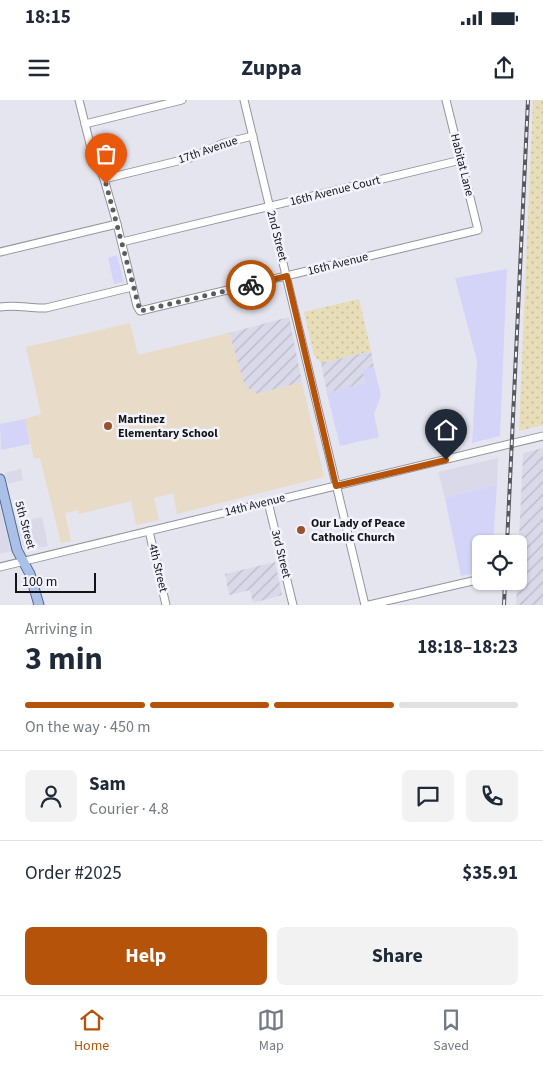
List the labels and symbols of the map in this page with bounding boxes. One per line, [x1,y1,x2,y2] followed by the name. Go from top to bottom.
[176,132,240,168] street label: 17th Avenue
[446,132,478,198] street label: Habitat Lane
[85,133,127,184] pin
[288,172,382,210] street label: 16th Avenue Court
[263,209,291,263] street label: 2nd Street
[306,248,370,280] street label: 16th Avenue
[226,260,276,310] courier
[425,409,467,460] pin
[118,411,218,442] place label: Martinez Elementary School
[102,420,114,432] marker: Martinez Elementary School
[223,489,287,521] street label: 14th Avenue
[10,499,40,551] street label: 5th Street
[311,515,405,546] place label: Our Lady of Peace Catholic Church
[295,524,307,536] marker: Our Lady of Peace Catholic Church
[267,528,295,580] street label: 3rd Street
[144,542,172,594] street label: 4th Street
[15,570,96,593] scale bar

